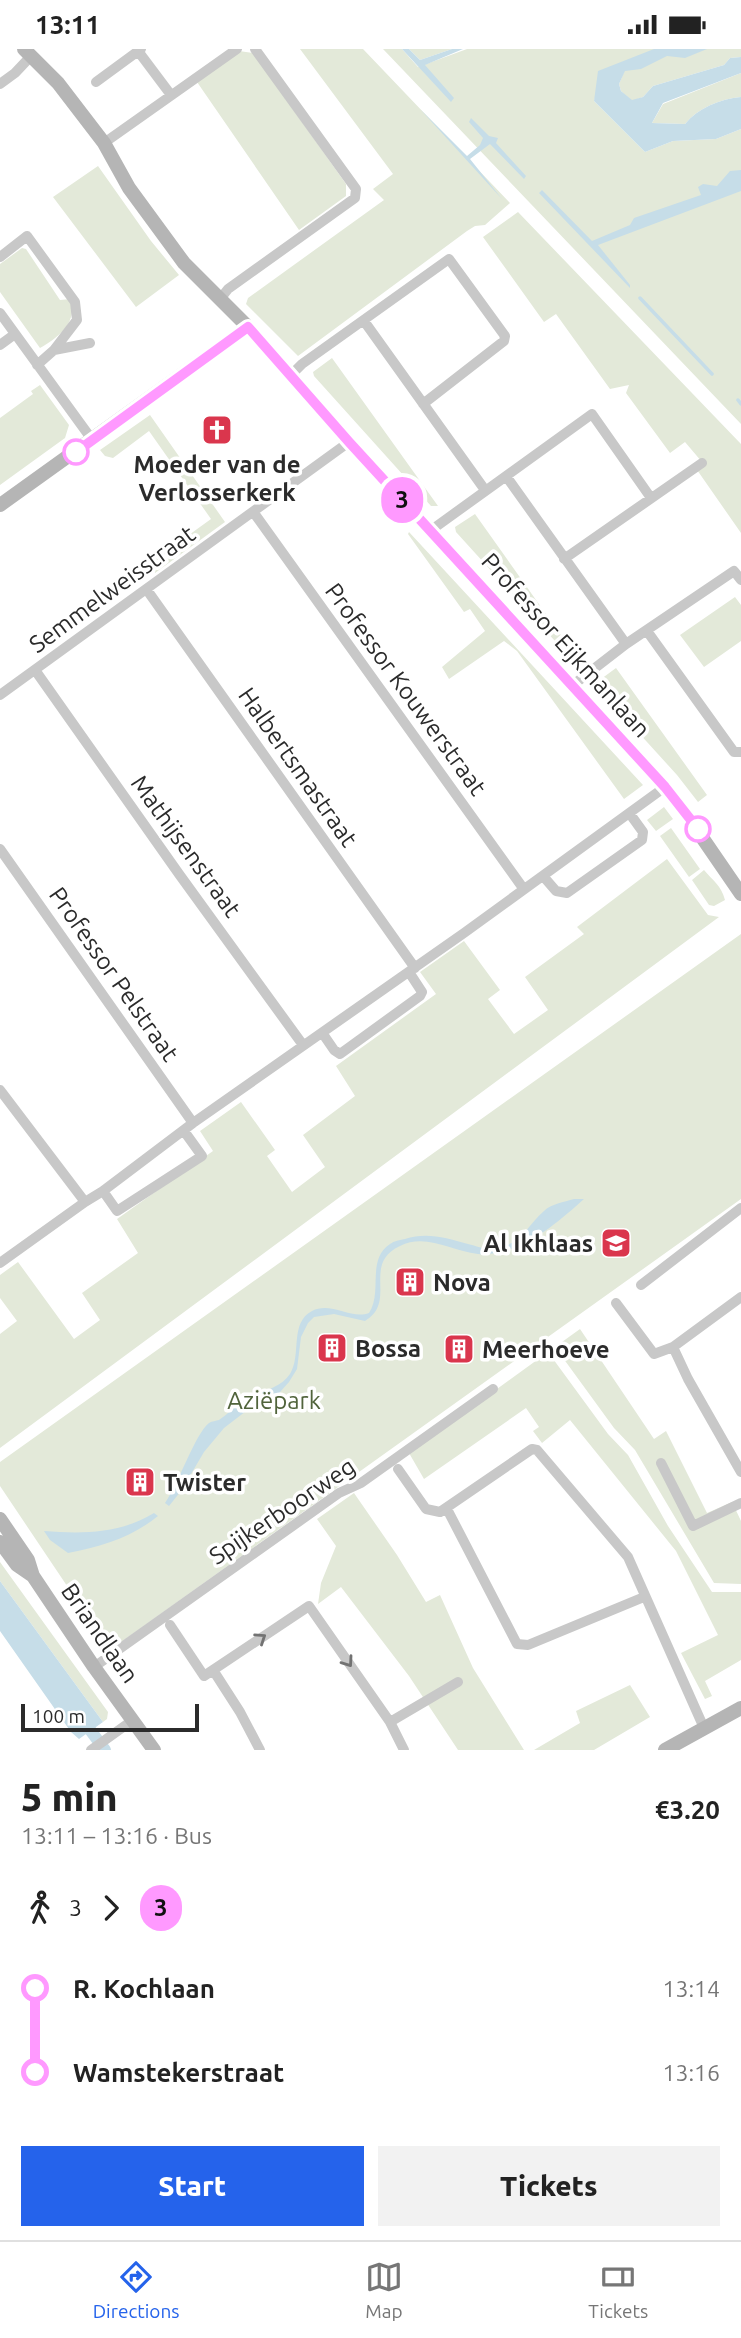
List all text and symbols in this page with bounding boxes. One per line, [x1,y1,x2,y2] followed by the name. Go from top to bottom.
[35,10,100,39] text: 13:11
[200,413,234,447] church icon: Moeder van de Verlosserkerk
[63,439,89,465] unlabelled marker
[134,451,301,506] place label: Moeder van de Verlosserkerk
[379,477,425,523] line badge: 3
[395,486,409,513] text: 3
[24,520,200,658] street label: Semmelweisstraat
[476,548,656,742] street label: Professor Eijkmanlaan
[320,578,492,801] street label: Professor Kouwerstraat
[233,682,363,852] street label: Halbertsmastraat
[126,770,247,923] street label: Mathijsenstraat
[685,816,711,842] unlabelled marker
[44,882,184,1066] street label: Professor Pelstraat
[599,1226,633,1260] school or university icon: Al Ikhlaas
[483,1230,593,1257] place label: Al Ikhlaas
[393,1265,427,1299] building icon: Nova
[433,1269,491,1296] place label: Nova
[315,1331,349,1365] building icon: Bossa
[442,1332,476,1366] building icon: Meerhoeve
[355,1335,421,1362] place label: Bossa
[482,1336,610,1363] place label: Meerhoeve
[227,1387,321,1414] park label: Aziëpark
[204,1452,360,1570] street label: Spijkerboorweg
[123,1465,157,1499] building icon: Twister
[163,1469,246,1496] place label: Twister
[56,1578,144,1688] street label: Briandlaan
[253,1634,266,1646] one-way arrow
[340,1654,352,1667] one-way arrow
[21,1701,200,1733] scale bar
[32,1705,85,1727] text: 100 m
[21,1776,118,1818] text: 5 min
[655,1795,720,1824] text: €3.20
[21,1823,212,1848] text: 13:11 – 13:16 · Bus
[21,1889,59,1927] icon: walk
[92,1889,130,1927] icon: forward
[154,1894,168,1921] text: 3
[69,1895,82,1920] text: 3
[73,1974,215,2003] text: R. Kochlaan
[662,1976,720,2001] text: 13:14
[73,2058,284,2087] text: Wamstekerstraat
[662,2060,720,2085] text: 13:16
[21,2146,364,2226] button: Start
[378,2146,720,2226] button: Tickets
[93,2258,180,2322] tab: Directions
[365,2258,403,2322] tab: Map
[588,2258,648,2322] tab: Tickets

